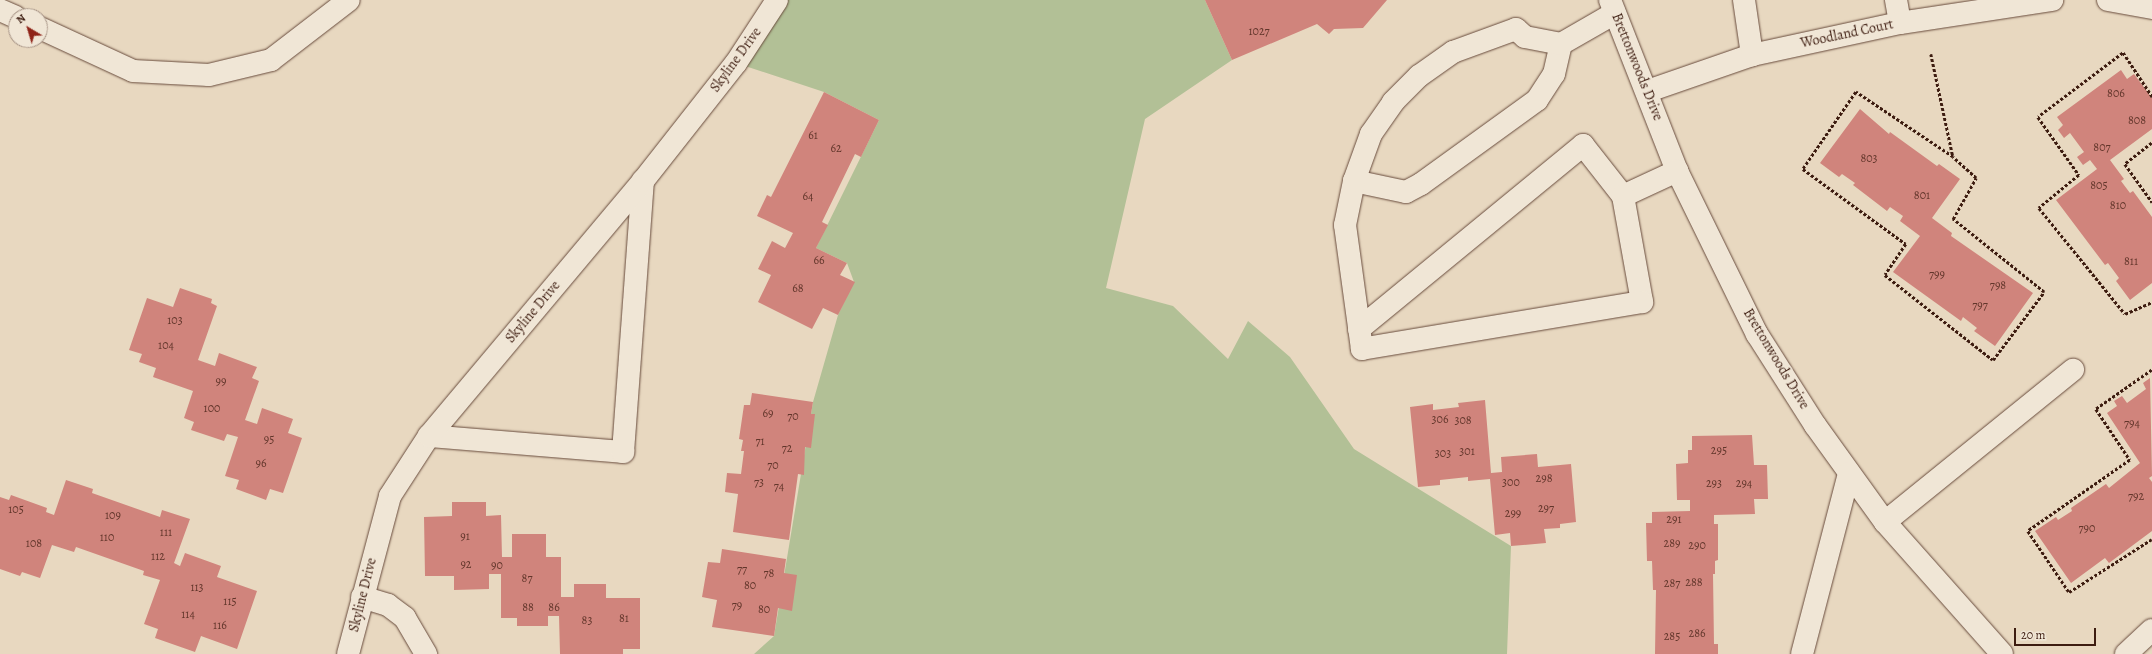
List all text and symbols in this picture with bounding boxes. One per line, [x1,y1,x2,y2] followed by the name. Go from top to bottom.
[8,8,48,48] north arrow
[13,11,29,27] text: N
[1608,11,1666,123] street label: Brettonwoods Drive
[1799,16,1895,52] street label: Woodland Court
[707,24,765,96] street label: Skyline Drive
[1248,25,1270,39] house number: 1027
[2107,87,2125,101] house number: 806
[2128,114,2146,128] house number: 808
[808,129,818,143] house number: 61
[2093,141,2111,155] house number: 807
[830,142,842,156] house number: 62
[1860,152,1878,166] house number: 803
[2090,179,2108,193] house number: 805
[1914,189,1930,203] house number: 801
[803,190,813,204] house number: 64
[2110,199,2126,213] house number: 810
[813,254,825,268] house number: 66
[2124,255,2138,269] house number: 811
[1929,268,1945,282] house number: 799
[502,277,564,347] street label: Skyline Drive
[1990,279,2006,293] house number: 798
[792,282,804,296] house number: 68
[1972,299,1988,313] house number: 797
[1739,306,1813,412] street label: Brettonwoods Drive
[167,314,183,328] house number: 103
[158,339,174,353] house number: 104
[216,375,226,389] house number: 99
[204,402,220,416] house number: 100
[762,407,774,421] house number: 69
[787,410,799,424] house number: 70
[1432,413,1448,427] house number: 306
[1454,414,1472,428] house number: 308
[2124,417,2140,431] house number: 794
[264,433,274,447] house number: 95
[755,435,765,449] house number: 71
[782,442,792,456] house number: 72
[1711,444,1727,458] house number: 295
[1459,445,1475,459] house number: 301
[1435,447,1451,461] house number: 303
[255,457,267,471] house number: 96
[767,459,779,473] house number: 70
[1536,472,1552,486] house number: 298
[754,476,764,490] house number: 73
[1502,476,1520,490] house number: 300
[1706,477,1722,491] house number: 293
[1736,477,1752,491] house number: 294
[774,480,784,494] house number: 74
[2128,490,2144,504] house number: 792
[1538,502,1554,516] house number: 297
[8,503,24,517] house number: 105
[1505,507,1521,521] house number: 299
[105,509,121,523] house number: 109
[1666,513,1682,527] house number: 291
[2079,522,2095,536] house number: 790
[160,526,172,540] house number: 111
[460,530,470,544] house number: 91
[100,531,114,545] house number: 110
[26,537,42,551] house number: 108
[1664,537,1680,551] house number: 289
[1688,539,1706,553] house number: 290
[151,550,165,564] house number: 112
[346,556,380,634] street label: Skyline Drive
[460,558,472,572] house number: 92
[491,559,503,573] house number: 90
[737,563,747,577] house number: 77
[764,567,774,581] house number: 78
[522,572,532,586] house number: 87
[1685,576,1703,590] house number: 288
[1664,577,1680,591] house number: 287
[744,579,756,593] house number: 80
[190,581,204,595] house number: 113
[223,595,237,609] house number: 115
[732,599,742,613] house number: 79
[522,601,534,615] house number: 88
[548,601,560,615] house number: 86
[758,603,770,617] house number: 80
[181,608,195,622] house number: 114
[619,612,629,626] house number: 81
[582,614,592,628] house number: 83
[213,619,227,633] house number: 116
[2016,620,2098,646] scale bar
[1688,627,1706,641] house number: 286
[2021,627,2045,643] text: 20 m
[1664,630,1680,644] house number: 285

